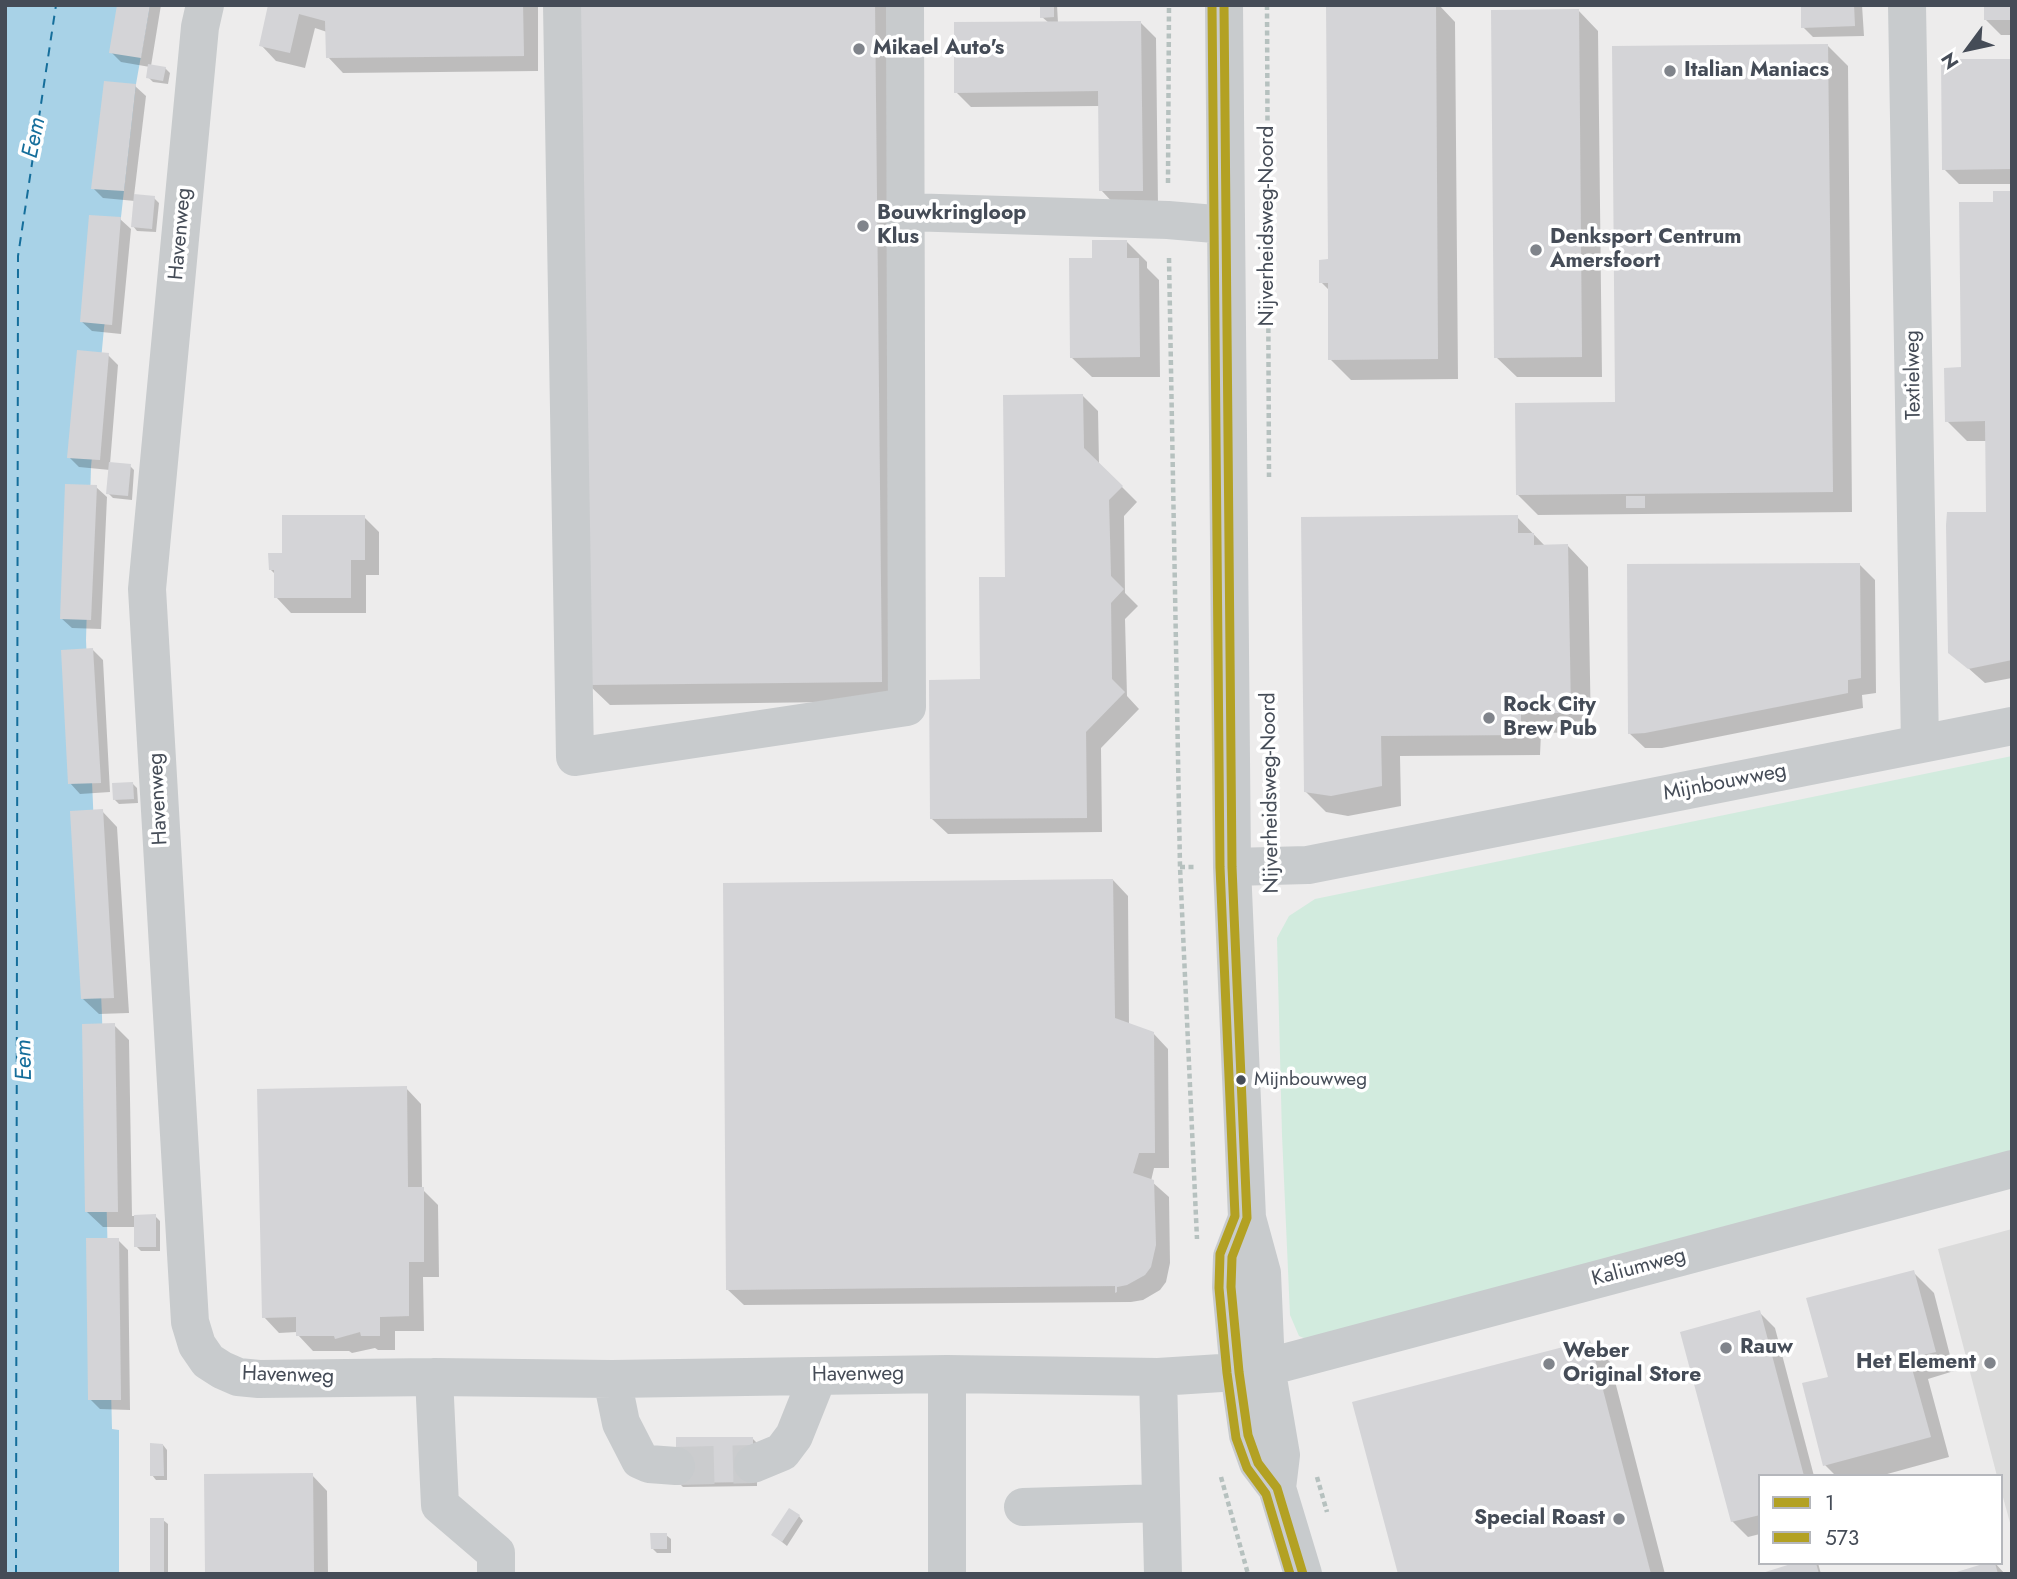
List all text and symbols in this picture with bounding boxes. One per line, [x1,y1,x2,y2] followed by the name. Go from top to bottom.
[1933,14,2003,84] north arrow
[873,36,1004,62] place label: Mikael Auto's
[851,41,867,57] marker: Mikael Auto's
[1935,47,1965,74] text: N
[1684,58,1829,84] place label: Italian Maniacs
[1662,63,1678,79] marker: Italian Maniacs
[17,115,53,161] water label: Eem
[1255,125,1281,327] street label: Nijverheidsweg-Noord
[164,187,198,281] street label: Havenweg
[877,201,1026,251] place label: Bouwkringloop Klus
[855,218,871,234] marker: Bouwkringloop Klus
[1550,225,1742,275] place label: Denksport Centrum Amersfoort
[1528,242,1544,258] marker: Denksport Centrum Amersfoort
[1901,330,1927,420] street label: Textielweg
[1257,692,1285,894] street label: Nijverheidsweg-Noord
[1503,693,1597,743] place label: Rock City Brew Pub
[1481,710,1497,726] marker: Rock City Brew Pub
[144,752,174,846] street label: Havenweg
[1661,759,1789,807] street label: Mijnbouwweg
[11,1039,39,1081] water label: Eem
[1254,1069,1367,1091] place label: Mijnbouwweg
[1234,1073,1248,1087] marker: Mijnbouwweg
[1589,1243,1689,1293] street label: Kaliumweg
[1740,1335,1793,1361] place label: Rauw
[1563,1339,1701,1389] place label: Weber Original Store
[1718,1340,1734,1356] marker: Rauw
[1856,1350,1976,1376] place label: Het Element
[1982,1355,1998,1371] marker: Het Element
[1541,1356,1557,1372] marker: Weber Original Store
[241,1362,335,1390] street label: Havenweg
[812,1362,904,1388] street label: Havenweg
[1758,1474,2003,1565] legend
[1825,1488,1834,1518] text: 1
[1474,1506,1605,1532] place label: Special Roast
[1611,1511,1627,1527] marker: Special Roast
[1825,1523,1859,1553] text: 573

